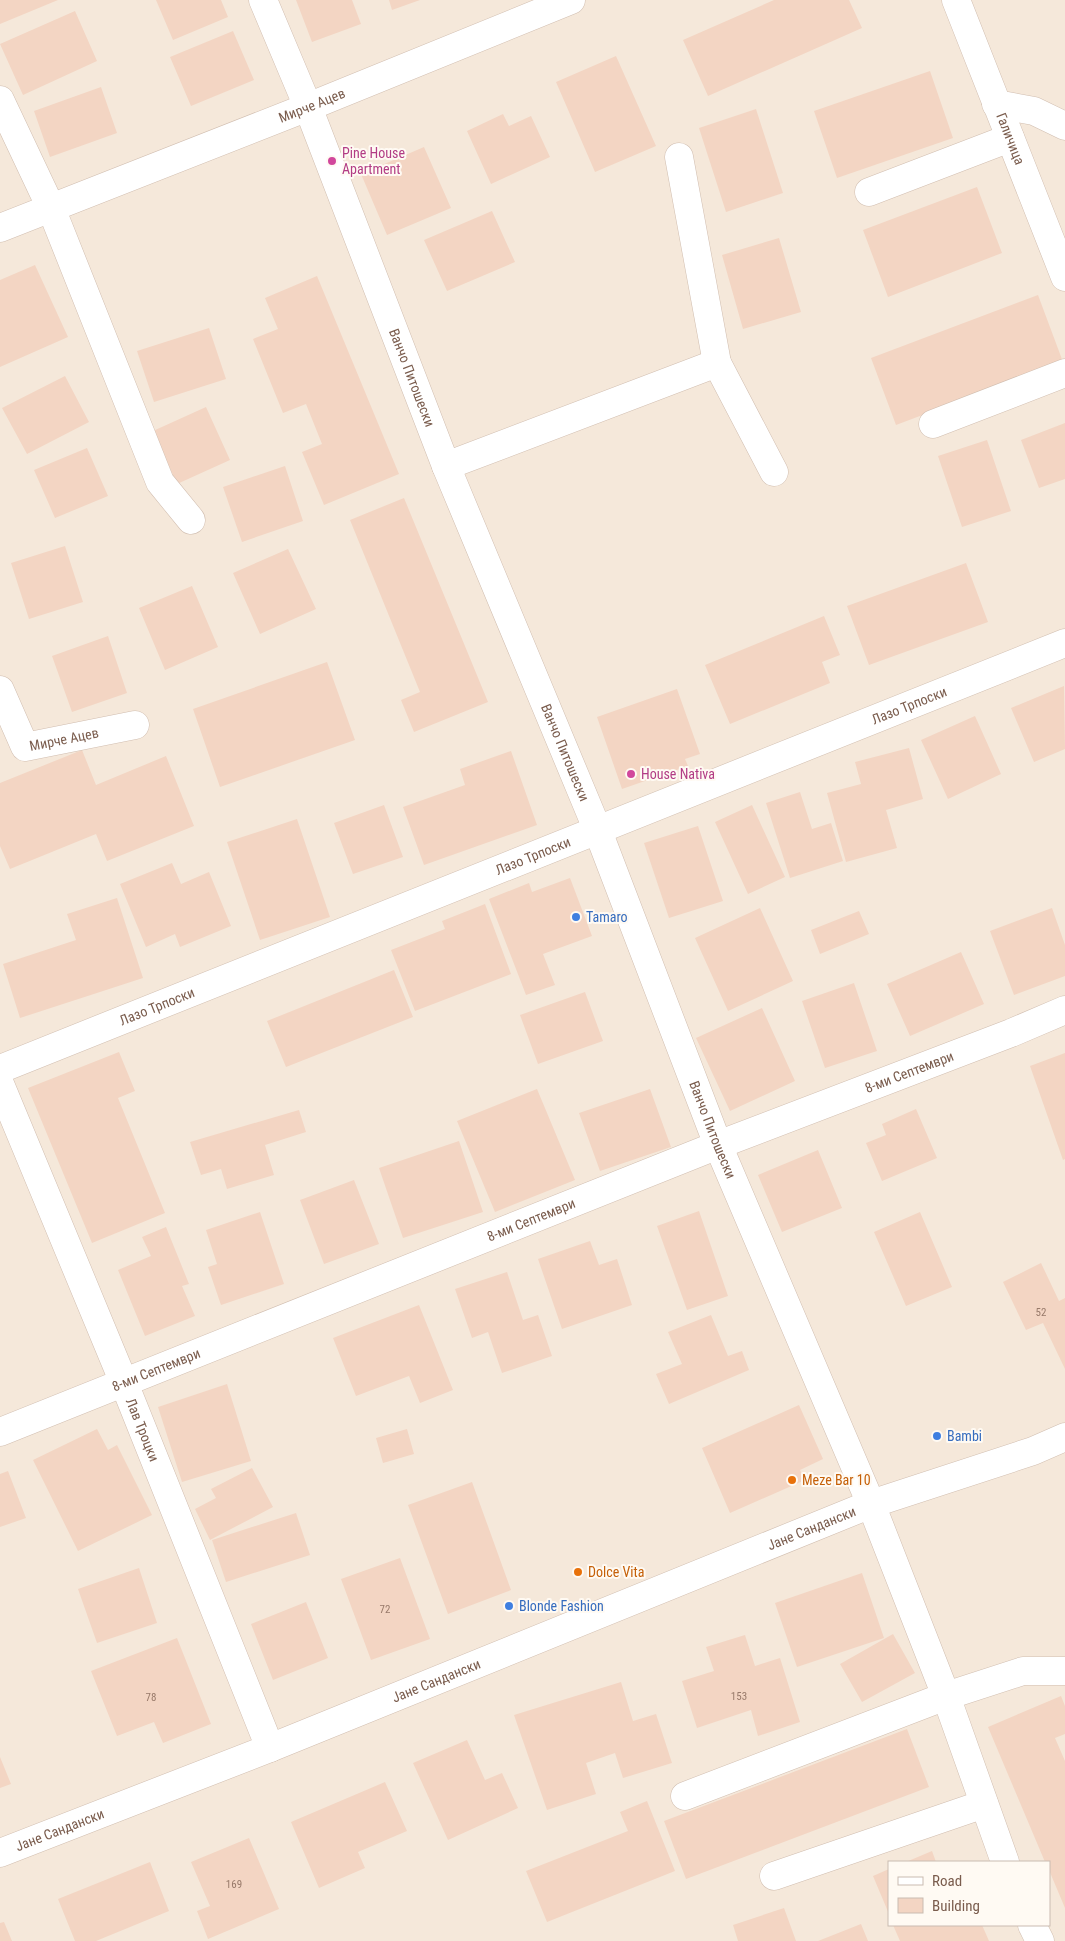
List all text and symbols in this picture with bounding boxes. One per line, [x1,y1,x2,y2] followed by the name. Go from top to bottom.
[276,85,347,126] street label: Мирче Ацев
[993,110,1028,167] street label: Галичица
[342,145,405,177] place label: Pine House Apartment
[326,155,338,167] marker: Pine House Apartment
[386,326,438,429] street label: Ванчо Питошески
[869,683,949,728] street label: Лазо Трпоски
[538,701,593,803] street label: Ванчо Питошески
[28,724,100,754] street label: Мирче Ацев
[641,766,715,782] place label: House Nativa
[625,768,637,780] marker: House Nativa
[493,834,573,878] street label: Лазо Трпоски
[586,909,628,925] place label: Tamaro
[570,911,582,923] marker: Tamaro
[117,984,197,1028] street label: Лазо Трпоски
[863,1048,956,1096] street label: 8-ми Септември
[686,1079,739,1181] street label: Ванчо Питошески
[485,1195,578,1244] street label: 8-ми Септември
[1036,1306,1046,1319] house number: 52
[110,1345,202,1394] street label: 8-ми Септември
[123,1396,163,1464] street label: Лав Троцки
[947,1428,982,1444] place label: Bambi
[931,1430,943,1442] marker: Bambi
[802,1472,871,1488] place label: Meze Bar 10
[786,1474,798,1486] marker: Meze Bar 10
[765,1503,858,1553] street label: Јане Сандански
[588,1564,644,1580] place label: Dolce Vita
[572,1566,584,1578] marker: Dolce Vita
[519,1598,604,1614] place label: Blonde Fashion
[503,1600,515,1612] marker: Blonde Fashion
[380,1603,390,1616] house number: 72
[390,1655,483,1706] street label: Јане Сандански
[731,1690,747,1703] house number: 153
[146,1691,156,1704] house number: 78
[13,1805,106,1854] street label: Јане Сандански
[888,1861,1050,1926] legend
[932,1872,962,1890] text: Road
[226,1878,242,1891] house number: 169
[932,1897,980,1915] text: Building

